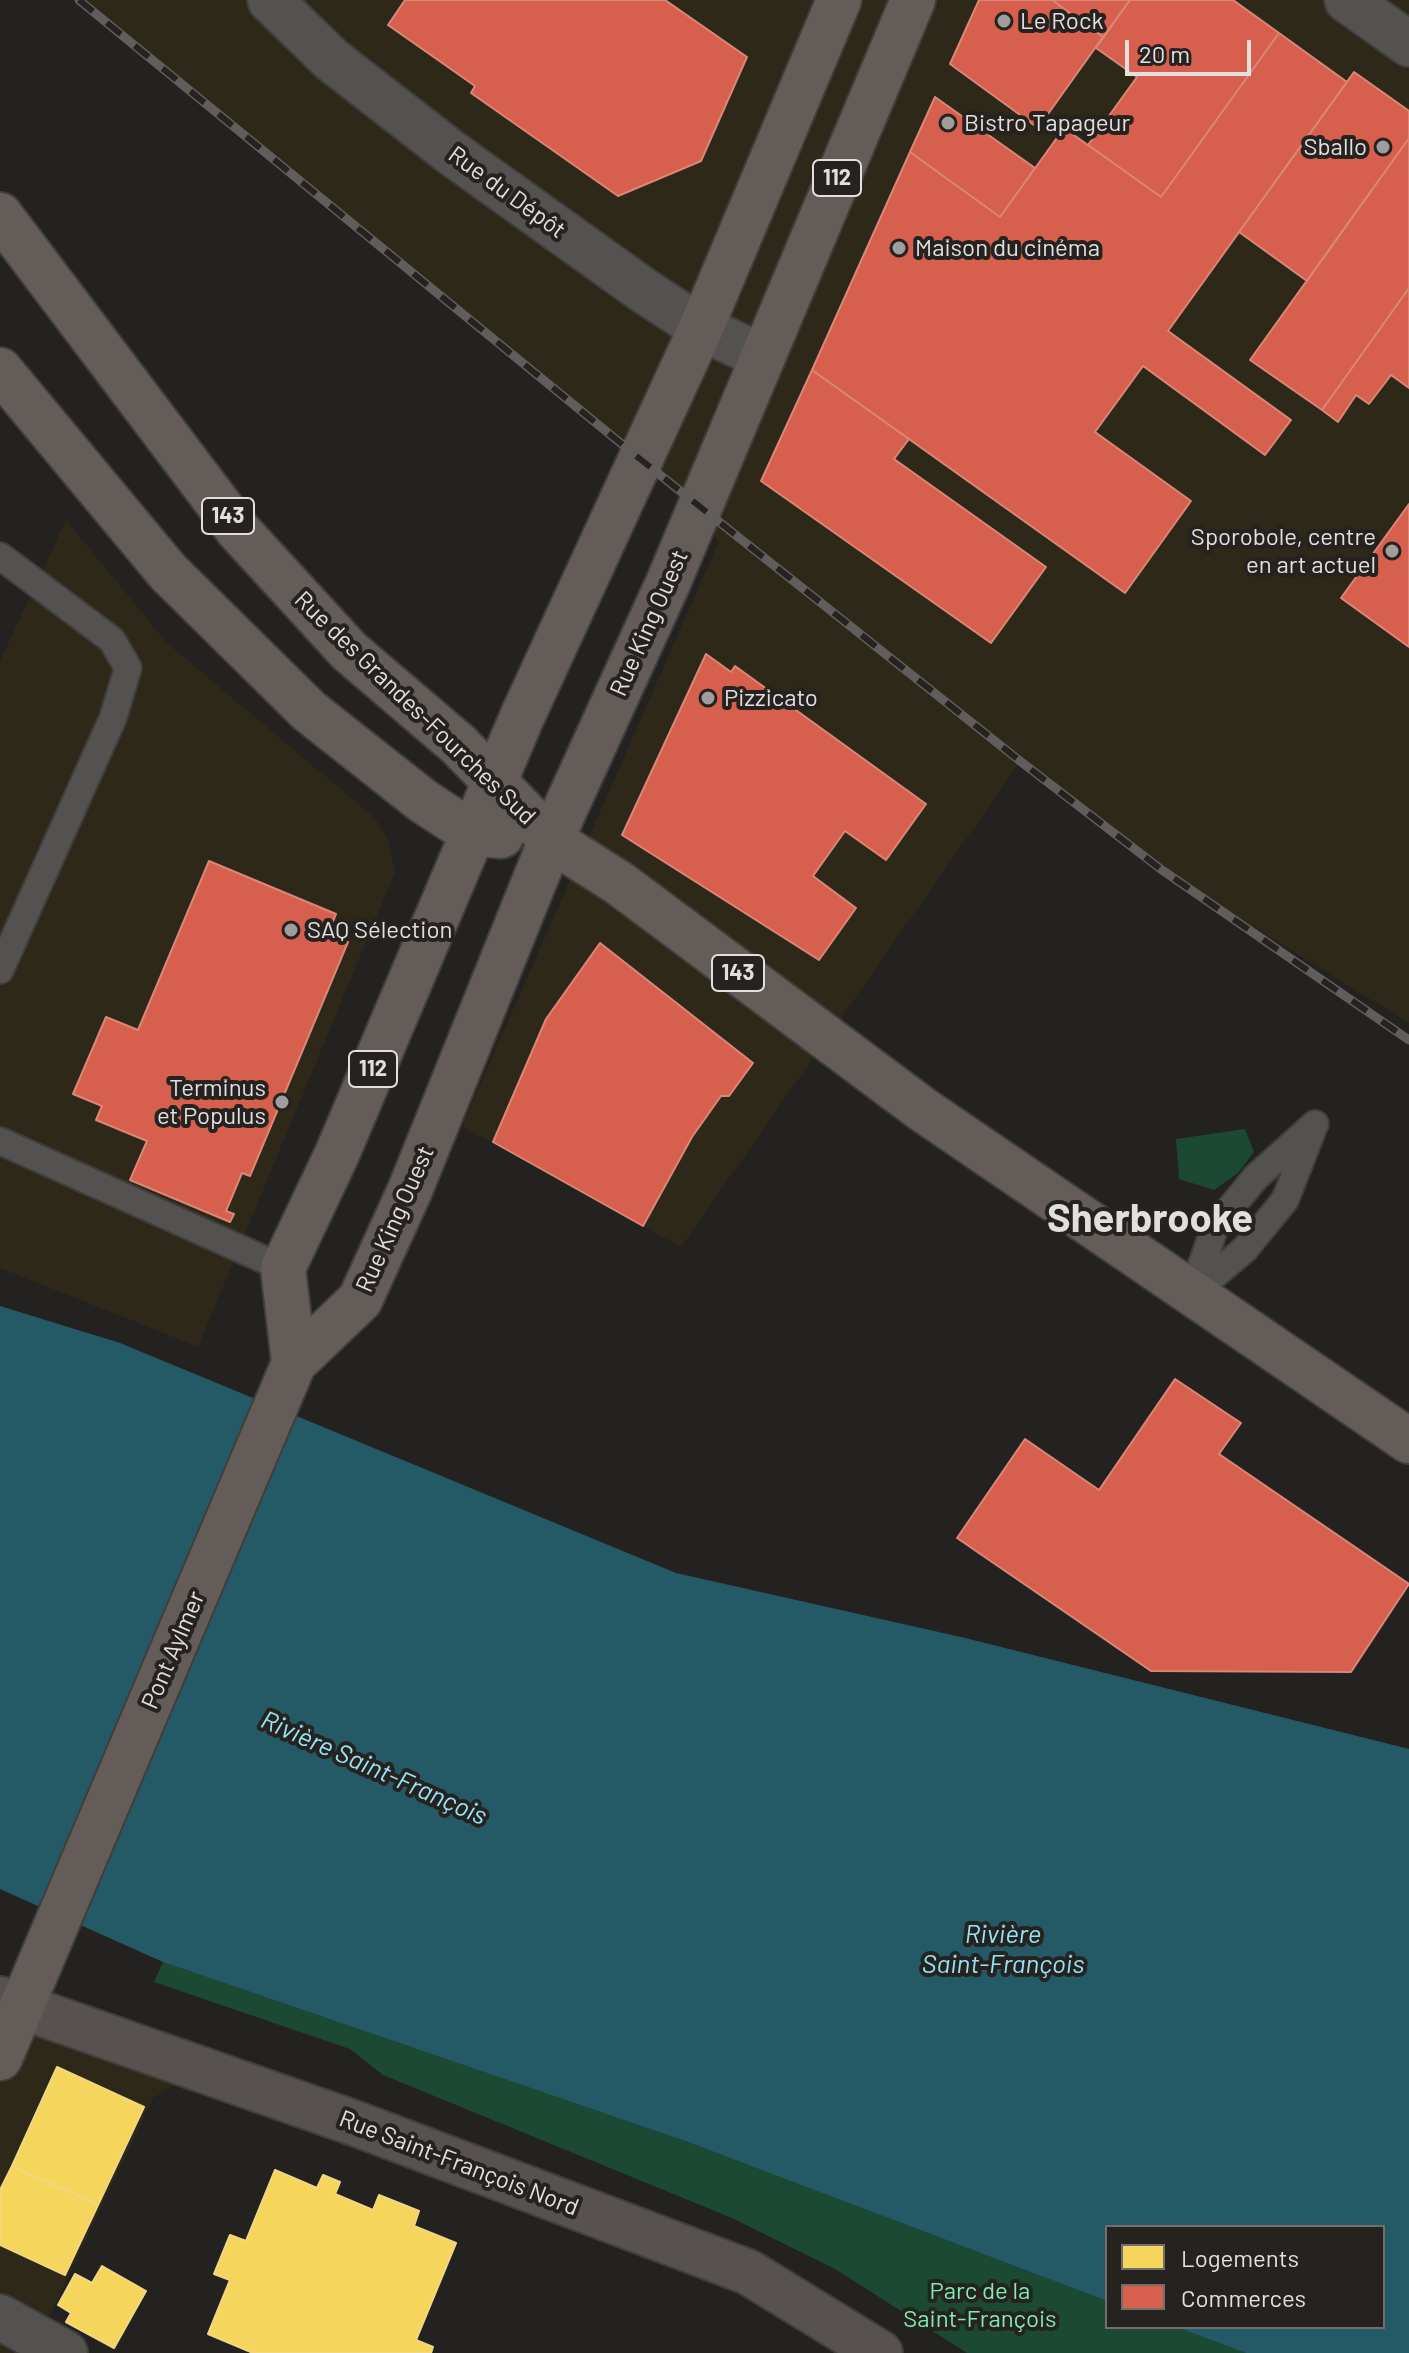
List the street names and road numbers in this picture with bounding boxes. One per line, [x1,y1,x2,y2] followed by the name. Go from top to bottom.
[443,140,571,244] street label: Rue du Dépôt
[813,160,861,196] road number: 112
[202,498,254,534] road number: 143
[604,545,694,701] street label: Rue King Ouest
[289,585,541,831] street label: Rue des Grandes-Fourches Sud
[712,955,764,991] road number: 143
[349,1051,397,1087] road number: 112
[350,1141,440,1297] street label: Rue King Ouest
[135,1587,211,1713] street label: Pont Aylmer
[335,2104,583,2222] street label: Rue Saint-François Nord

